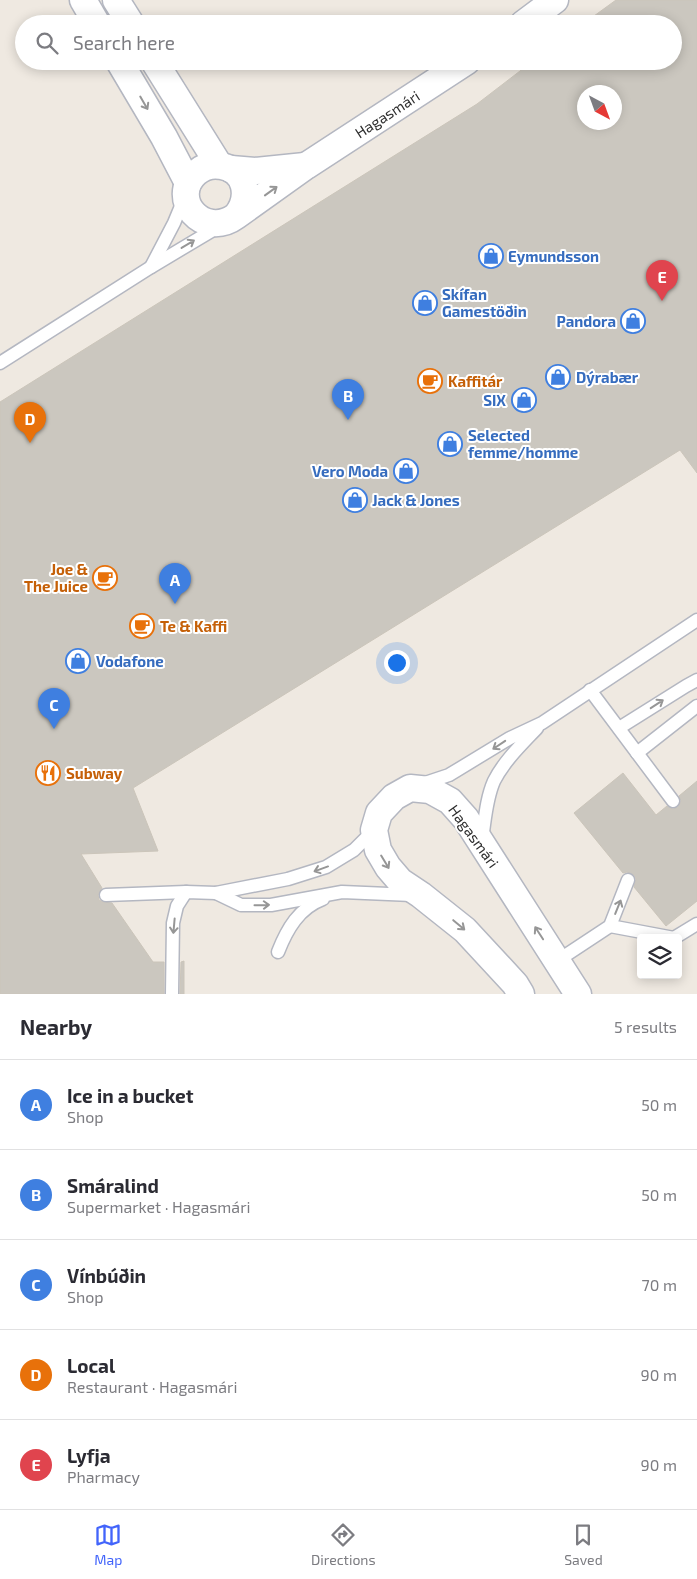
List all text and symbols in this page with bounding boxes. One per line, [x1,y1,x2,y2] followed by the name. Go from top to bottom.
[15,15,682,70] search box
[33,29,61,57] icon: search
[73,31,175,54] text: Search here
[577,85,622,130] north arrow
[351,86,423,142] street label: Hagasmári
[139,96,149,110] one-way arrow
[264,186,278,196] one-way arrow
[181,239,195,249] one-way arrow
[478,243,504,269] shop icon: Eymundsson
[508,247,599,266] place label: Eymundsson
[646,260,678,301] pin: E
[442,285,527,320] place label: Skífan Gamestöðin
[412,290,438,316] shop icon: Skífan Gamestöðin
[620,308,646,334] shop icon: Pandora
[557,312,616,330] place label: Pandora
[545,364,571,390] shop icon: Dýrabær
[417,368,443,394] cafe icon: Kaffitár
[576,368,639,387] place label: Dýrabær
[448,372,503,390] place label: Kaffitár
[332,379,364,420] pin: B
[511,387,537,413] shop icon: SIX
[483,391,506,409] place label: SIX
[14,402,46,443] pin: D
[468,426,578,461] place label: Selected femme/homme
[437,431,463,457] shop icon: Selected femme/homme
[393,458,419,484] shop icon: Vero Moda
[312,462,388,480] place label: Vero Moda
[342,487,368,513] shop icon: Jack & Jones
[372,491,460,509] place label: Jack & Jones
[24,560,89,595] place label: Joe & The Juice
[159,563,191,604] pin: A
[92,565,118,591] cafe icon: Joe & The Juice
[129,613,155,639] cafe icon: Te & Kaffi
[160,617,227,635] place label: Te & Kaffi
[65,648,91,674] shop icon: Vodafone
[384,650,410,676] your location
[96,652,164,670] place label: Vodafone
[38,688,70,729] pin: C
[650,698,664,708] one-way arrow
[492,741,506,751] one-way arrow
[35,760,61,786] restaurant icon: Subway
[66,764,123,783] place label: Subway
[445,801,503,871] street label: Hagasmári
[381,854,391,868] one-way arrow
[313,864,329,874] one-way arrow
[254,900,270,910] one-way arrow
[613,900,623,915] one-way arrow
[169,917,178,933] one-way arrow
[452,919,465,930] one-way arrow
[534,926,544,940] one-way arrow
[637,934,682,979] map controls
[637,934,682,979] button: layers
[20,1014,92,1039] text: Nearby
[614,1017,677,1036] text: 5 results
[67,1084,194,1107] text: Ice in a bucket
[31,1095,41,1114] text: A
[641,1095,677,1114] text: 50 m
[67,1107,104,1126] text: Shop
[67,1174,159,1197] text: Smáralind
[31,1185,41,1204] text: B
[641,1185,677,1204] text: 50 m
[67,1197,251,1216] text: Supermarket · Hagasmári
[67,1264,146,1287] text: Vínbúðin
[31,1275,41,1294] text: C
[642,1275,677,1294] text: 70 m
[67,1287,104,1306] text: Shop
[67,1354,115,1377] text: Local
[31,1365,41,1384] text: D
[641,1365,677,1384] text: 90 m
[67,1377,237,1396] text: Restaurant · Hagasmári
[67,1444,111,1467] text: Lyfja
[31,1455,41,1474] text: E
[641,1455,677,1474] text: 90 m
[67,1467,140,1486] text: Pharmacy
[94,1521,122,1568] tab: Map
[311,1521,376,1568] tab: Directions
[564,1521,603,1568] tab: Saved

